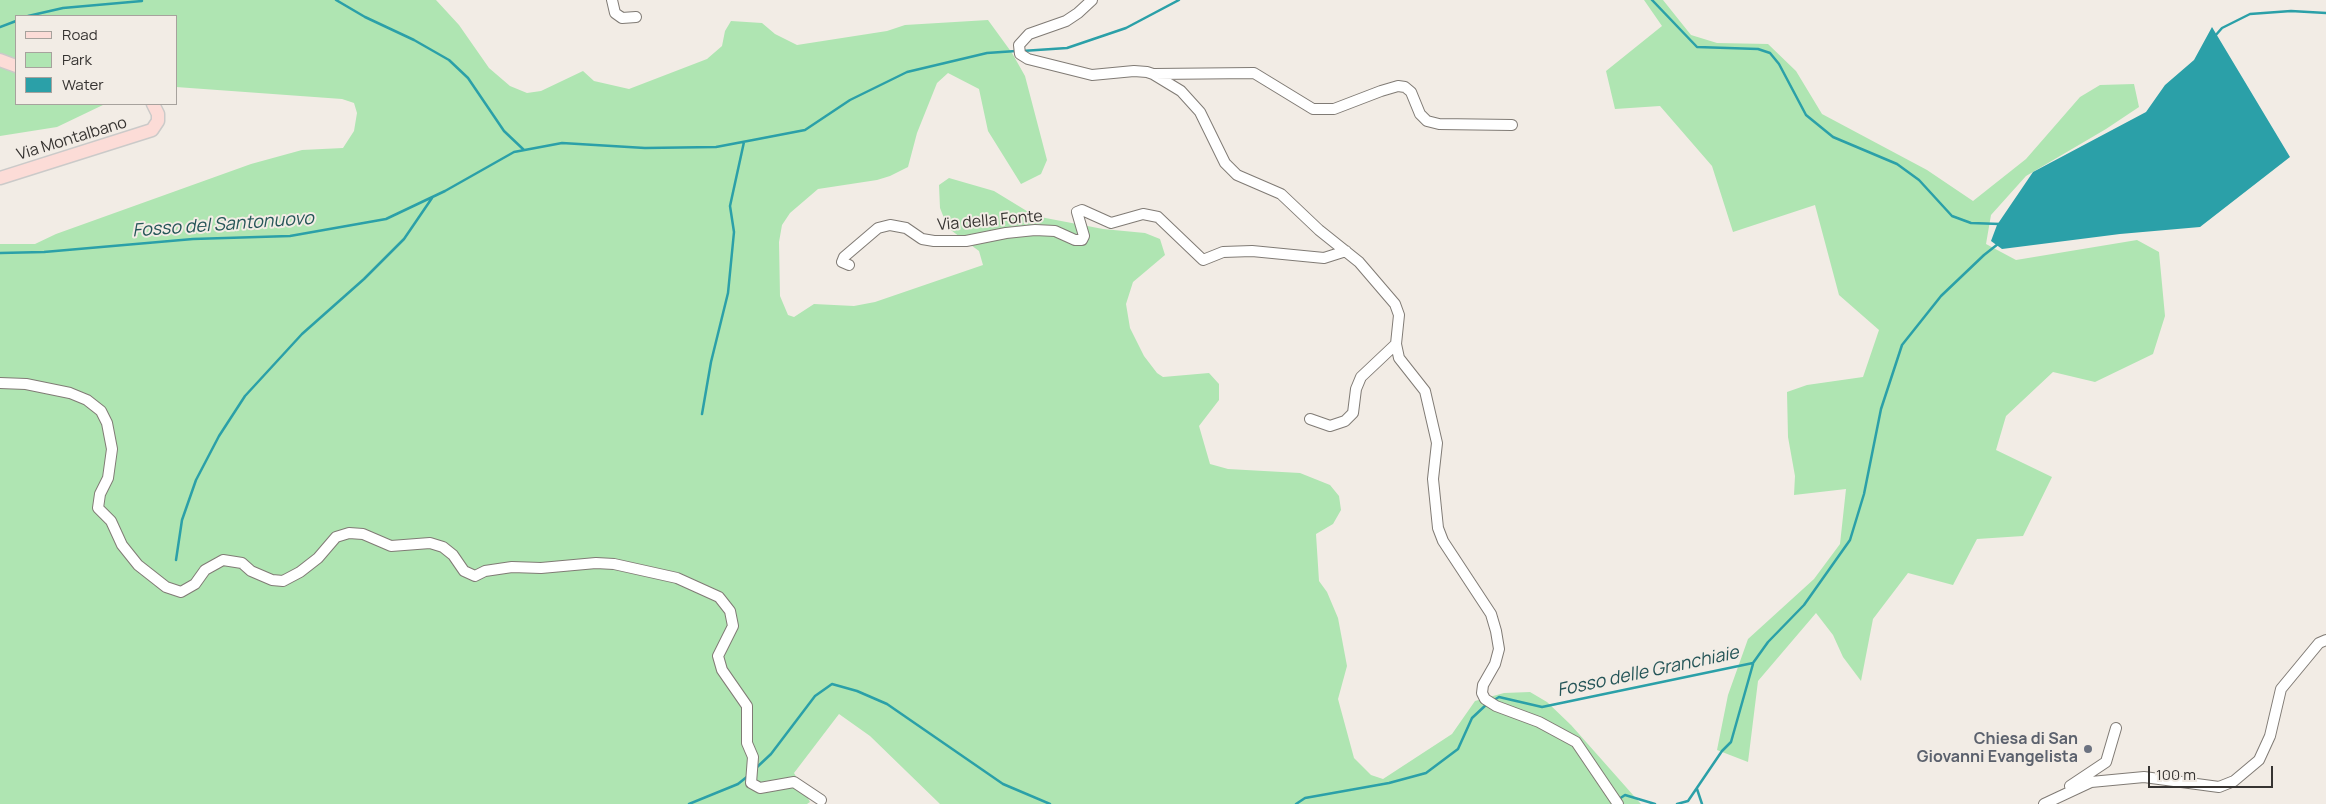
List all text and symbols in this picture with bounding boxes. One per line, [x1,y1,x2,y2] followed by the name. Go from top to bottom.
[15,15,178,105] legend
[62,24,98,45] text: Road
[62,49,92,70] text: Park
[62,74,104,95] text: Water
[15,113,129,165] street label: Via Montalbano
[936,207,1044,235] street label: Via della Fonte
[132,208,314,242] water label: Fosso del Santonuovo
[1555,642,1741,702] water label: Fosso delle Granchiaie
[1917,730,2078,768] place label: Chiesa di San Giovanni Evangelista
[2082,743,2094,755] marker: Chiesa di San Giovanni Evangelista
[2151,756,2276,788] scale bar
[2156,764,2196,785] text: 100 m

